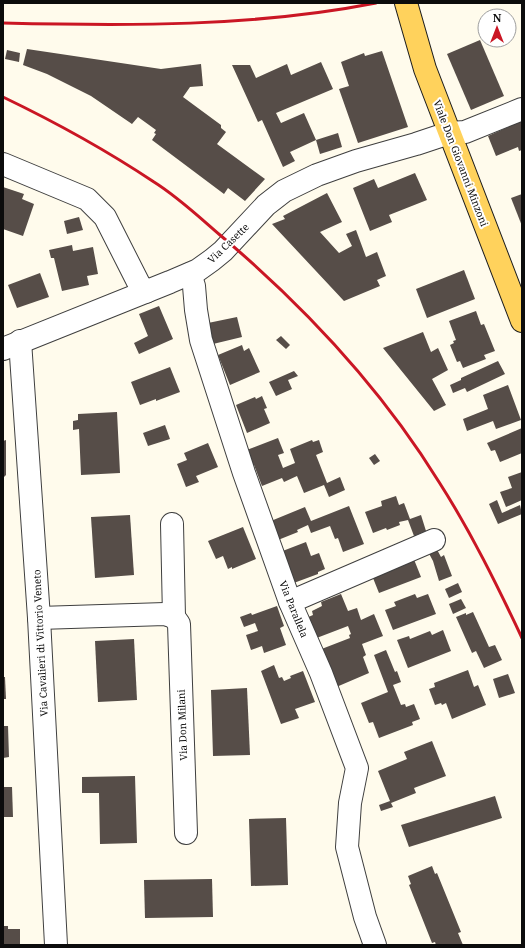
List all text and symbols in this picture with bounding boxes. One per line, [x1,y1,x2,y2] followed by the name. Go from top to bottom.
[477,8,517,48] north arrow
[493,10,502,25] text: N
[430,98,492,229] street label: Viale Don Giovanni Minzoni
[204,220,252,266] street label: Via Casette
[29,569,51,717] street label: Via Cavalieri di Vittorio Veneto
[276,578,312,640] street label: Via Parallela
[174,688,190,761] street label: Via Don Milani

